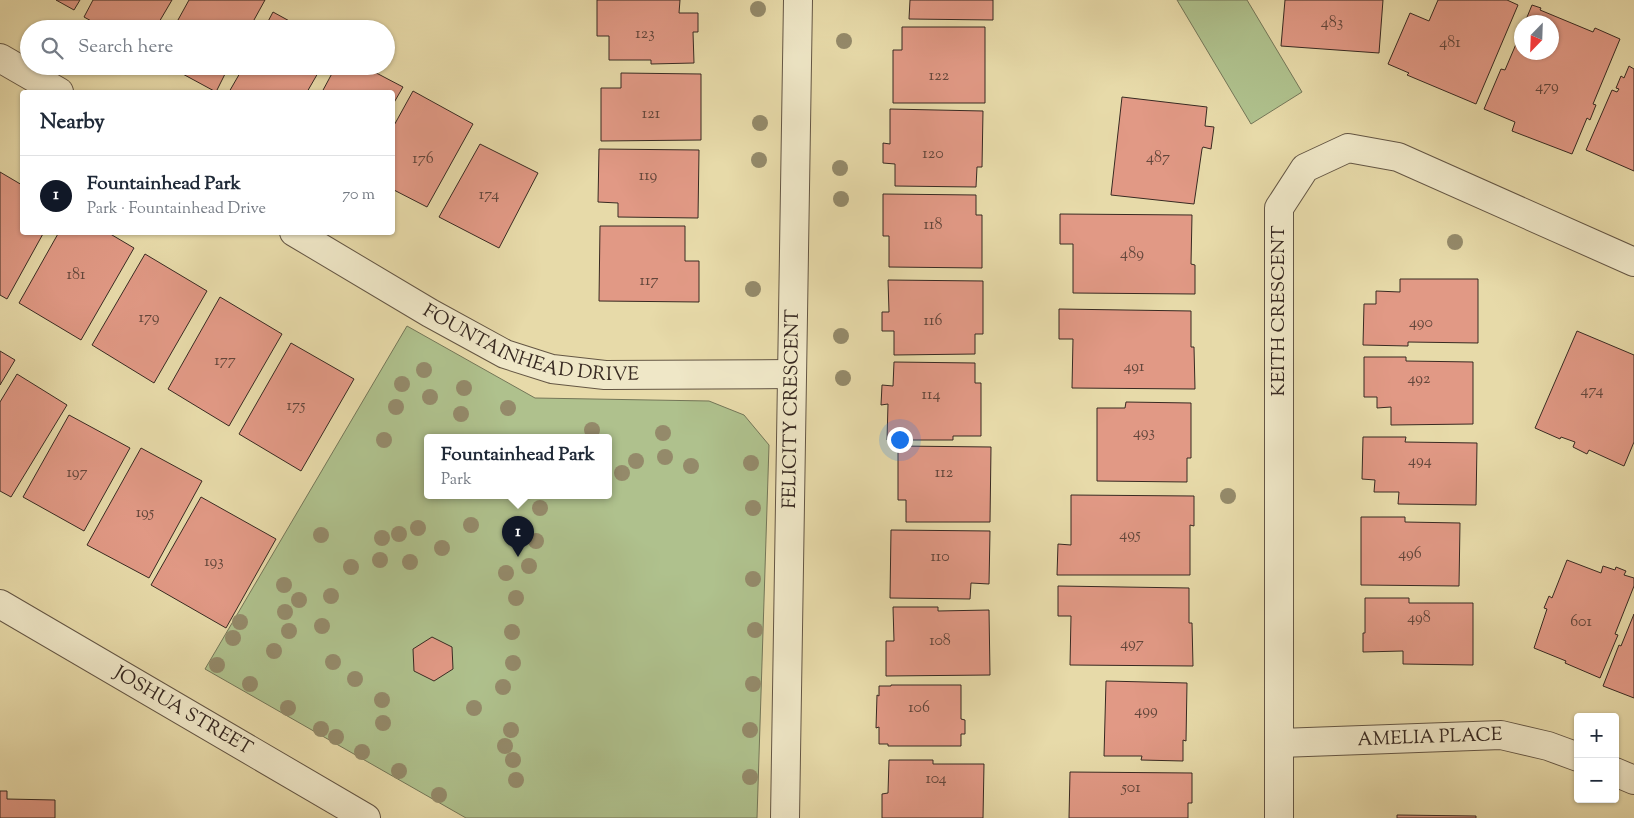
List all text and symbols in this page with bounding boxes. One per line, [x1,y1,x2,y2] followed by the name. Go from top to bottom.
[1321,12,1343,35] house number: 483
[1514,15,1559,60] north arrow
[20,20,395,75] search box
[635,23,655,46] house number: 123
[1439,32,1461,55] house number: 481
[38,34,66,62] icon: search
[78,34,173,61] text: Search here
[929,65,950,88] house number: 122
[1535,76,1559,99] house number: 479
[642,103,661,126] house number: 121
[40,108,105,138] text: Nearby
[922,143,944,166] house number: 120
[1146,147,1170,170] house number: 487
[412,148,434,171] house number: 176
[639,165,657,188] house number: 119
[87,171,241,198] text: Fountainhead Park
[53,184,59,207] text: 1
[342,184,375,207] text: 70 m
[479,184,499,207] house number: 174
[87,198,266,221] text: Park · Fountainhead Drive
[924,214,942,237] house number: 118
[1266,225,1293,397] street label: KEITH CRESCENT
[1120,243,1144,266] house number: 489
[67,264,86,287] house number: 181
[640,270,658,293] house number: 117
[417,298,640,389] street label: FOUNTAINHEAD DRIVE
[139,307,160,330] house number: 179
[776,309,807,509] street label: FELICITY CRESCENT
[924,310,942,333] house number: 116
[1409,312,1433,335] house number: 490
[214,350,236,373] house number: 177
[1123,356,1145,379] house number: 491
[1407,368,1431,391] house number: 492
[1580,380,1604,403] house number: 474
[922,384,940,407] house number: 114
[287,395,306,418] house number: 175
[1133,422,1155,445] house number: 493
[887,427,913,453] your location
[424,434,612,499] popup
[441,442,595,469] text: Fountainhead Park
[1408,450,1432,473] house number: 494
[66,462,88,485] house number: 197
[935,462,954,485] house number: 112
[441,469,472,492] text: Park
[136,502,155,525] house number: 195
[502,516,534,557] pin: 1
[1119,524,1141,547] house number: 495
[1398,543,1422,566] house number: 496
[930,546,950,569] house number: 110
[204,551,224,574] house number: 193
[1407,607,1431,630] house number: 498
[1570,611,1592,634] house number: 601
[929,630,951,653] house number: 108
[1120,633,1144,656] house number: 497
[108,659,257,762] street label: JOSHUA STREET
[908,697,930,720] house number: 106
[1134,700,1158,723] house number: 499
[1574,713,1619,803] map controls
[1574,713,1619,758] button: +
[1357,721,1503,754] street label: AMELIA PLACE
[1574,758,1619,803] button: −
[925,768,947,791] house number: 104
[1120,777,1141,800] house number: 501

